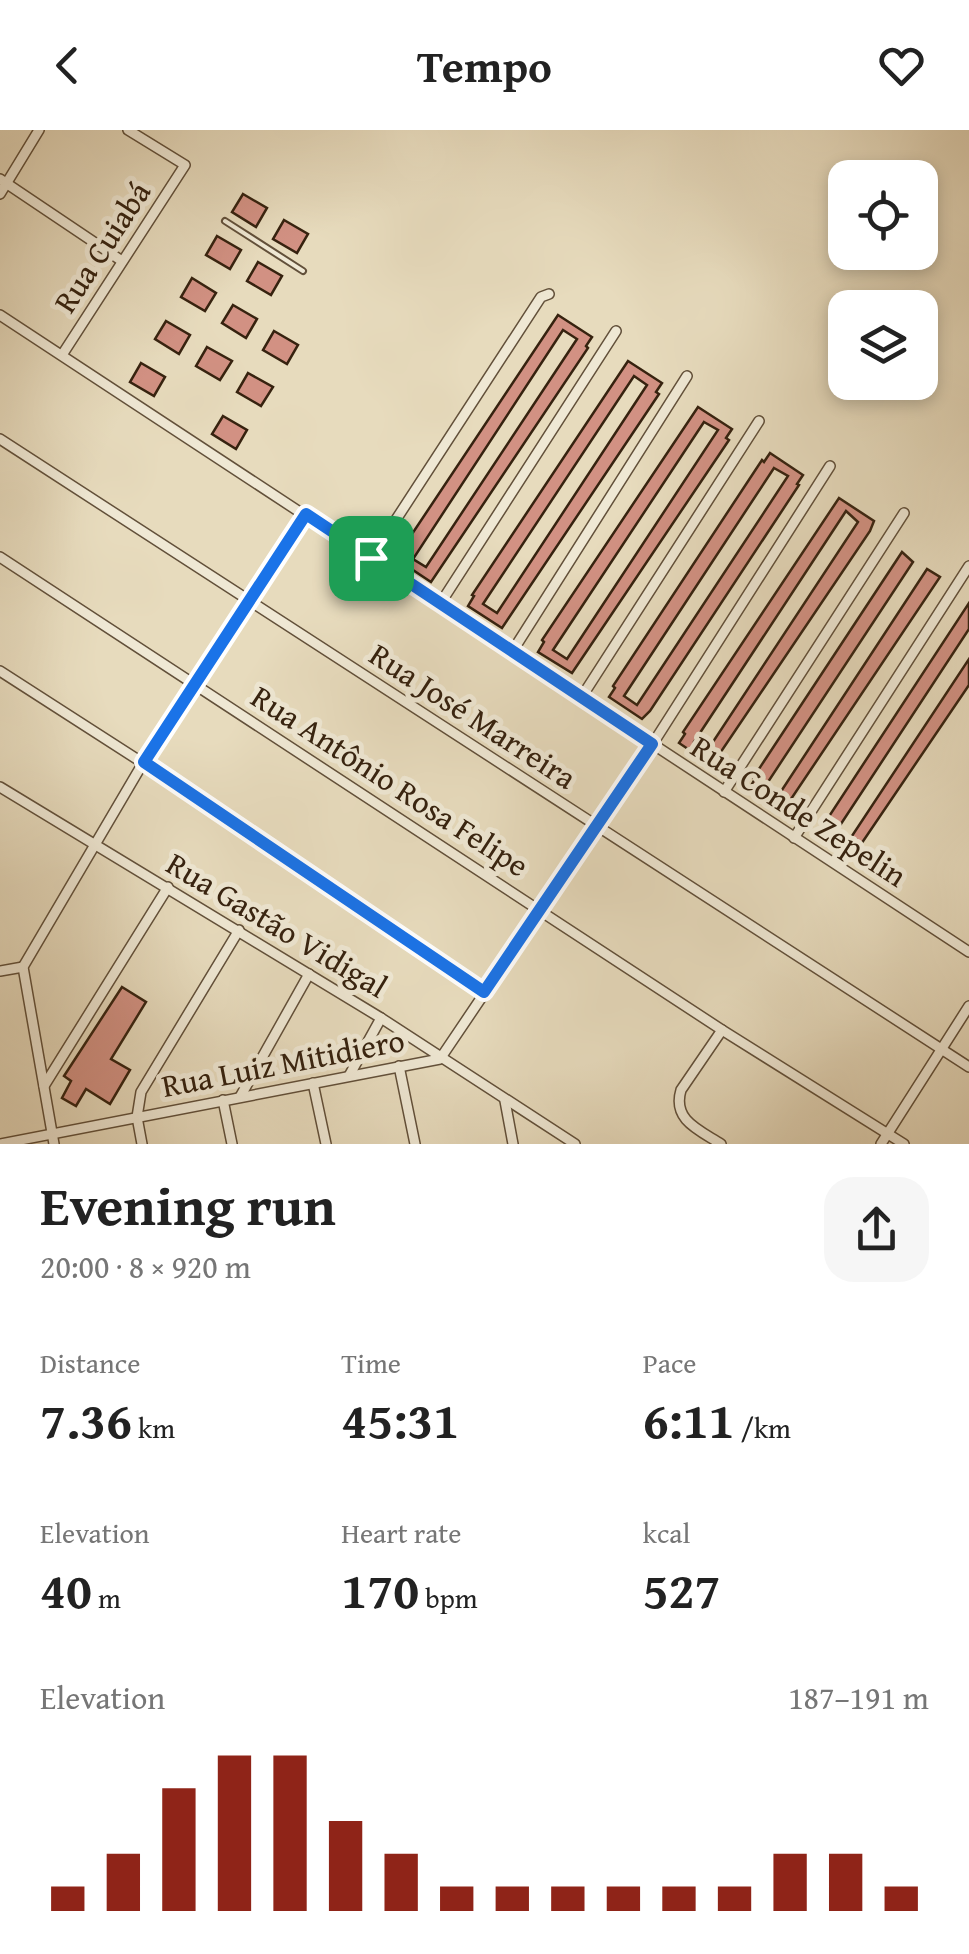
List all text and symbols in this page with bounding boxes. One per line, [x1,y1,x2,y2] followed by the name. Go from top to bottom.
[417,33,552,98] text: Tempo
[40,38,95,93] icon: back
[874,38,929,93] icon: heart
[828,160,938,400] map controls
[828,160,938,270] button: locate
[41,172,162,322] street label: Rua Cuiabá
[828,290,938,400] button: layers
[329,516,414,601] pin
[344,531,399,586] icon: arrive
[361,631,586,800] street label: Rua José Marreira
[242,673,538,888] street label: Rua Antônio Rosa Felipe
[682,723,916,898] street label: Rua Conde Zepelin
[158,840,397,1009] street label: Rua Gastão Vidigal
[157,1016,408,1109] street label: Rua Luiz Mitidiero
[40,1165,336,1245] text: Evening run
[824,1177,929,1282] button: share
[40,1243,251,1290] text: 20:00 · 8 × 920 m
[40,1342,140,1383] text: Distance
[341,1342,401,1383] text: Time
[643,1342,697,1383] text: Pace
[40,1383,132,1456] text: 7.36
[341,1383,459,1456] text: 45:31
[643,1383,735,1456] text: 6:11
[132,1407,175,1448] text: km
[735,1407,791,1448] text: /km
[40,1512,150,1553] text: Elevation
[341,1512,461,1553] text: Heart rate
[643,1512,690,1553] text: kcal
[40,1553,92,1626] text: 40
[341,1553,419,1626] text: 170
[643,1553,720,1626] text: 527
[92,1577,121,1618] text: m
[419,1577,478,1618] text: bpm
[40,1674,165,1721] text: Elevation
[788,1674,929,1721] text: 187–191 m

